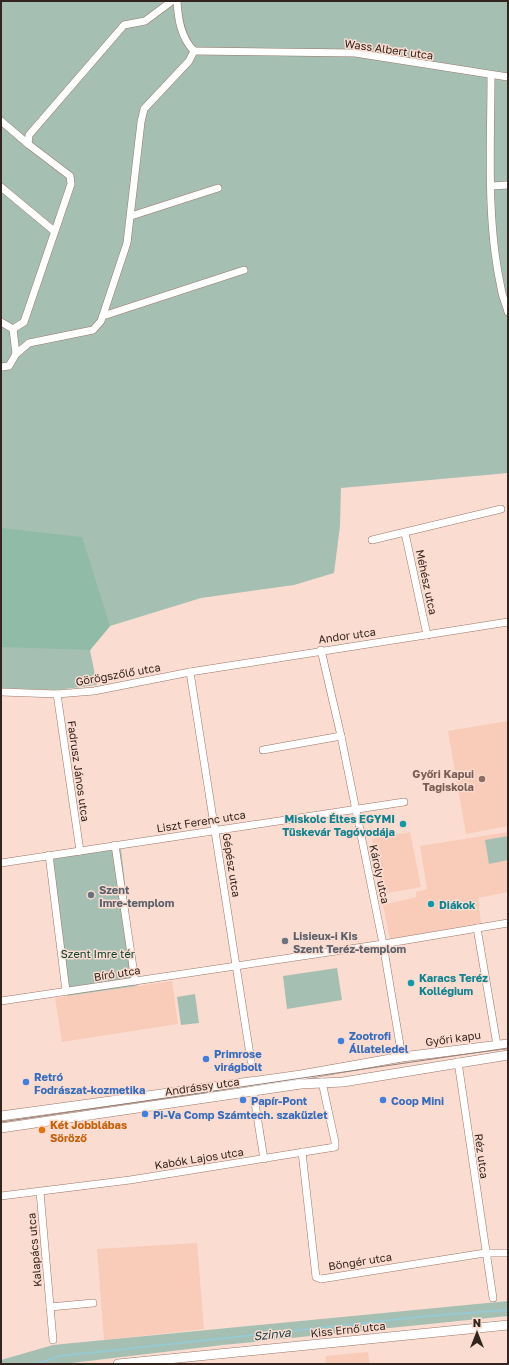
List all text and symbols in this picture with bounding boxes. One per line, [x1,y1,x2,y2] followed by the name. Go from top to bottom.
[344,36,434,62] street label: Wass Albert utca
[414,548,440,616] street label: Méhész utca
[317,625,377,645] street label: Andor utca
[75,660,161,688] street label: Görögszőlő utca
[65,720,93,822] street label: Fadrusz János utca
[412,767,474,793] place label: Győri Kapui Tagiskola
[477,774,487,784] marker: Győri Kapui Tagiskola
[155,808,247,834] street label: Liszt Ferenc utca
[282,812,395,838] place label: Miskolc Éltes EGYMI Tüskevár Tagóvodája
[398,819,408,829] marker: Miskolc Éltes EGYMI Tüskevár Tagóvodája
[221,832,243,898] street label: Gépész utca
[367,843,393,905] street label: Károly utca
[99,883,175,909] place label: Szent Imre-templom
[86,890,96,900] marker: Szent Imre-templom
[439,898,476,911] place label: Diákok
[426,899,436,909] marker: Diákok
[293,929,407,955] place label: Lisieux-i Kis Szent Teréz-templom
[280,936,290,946] marker: Lisieux-i Kis Szent Teréz-templom
[61,947,136,960] park label: Szent Imre tér
[93,963,141,983] street label: Bíró utca
[419,971,488,997] place label: Karacs Teréz Kollégium
[406,978,416,988] marker: Karacs Teréz Kollégium
[424,1028,482,1048] street label: Győri kapu
[349,1029,409,1055] place label: Zootrofi Állateledel
[336,1036,346,1046] marker: Zootrofi Állateledel
[214,1047,263,1073] place label: Primrose virágbolt
[201,1054,211,1064] marker: Primrose virágbolt
[34,1070,145,1096] place label: Retró Fodrászat-kozmetika
[164,1074,240,1098] street label: Andrássy utca
[21,1077,31,1087] marker: Retró Fodrászat-kozmetika
[251,1094,308,1107] place label: Papír-Pont
[391,1094,444,1107] place label: Coop Mini
[238,1095,248,1105] marker: Papír-Pont
[378,1095,388,1105] marker: Coop Mini
[153,1108,328,1121] place label: Pi-Va Comp Számtech. szaküzlet
[140,1109,150,1119] marker: Pi-Va Comp Számtech. szaküzlet
[50,1118,127,1144] place label: Két Jobblábas Söröző
[37,1125,47,1135] marker: Két Jobblábas Söröző
[472,1133,492,1179] street label: Réz utca
[154,1145,244,1171] street label: Kabók Lajos utca
[24,1212,44,1288] street label: Kalapács utca
[327,1250,393,1272] street label: Böngér utca
[457,1313,497,1353] north arrow
[473,1316,481,1329] text: N
[310,1319,386,1339] street label: Kiss Ernő utca
[253,1324,292,1343] water label: Szinva

